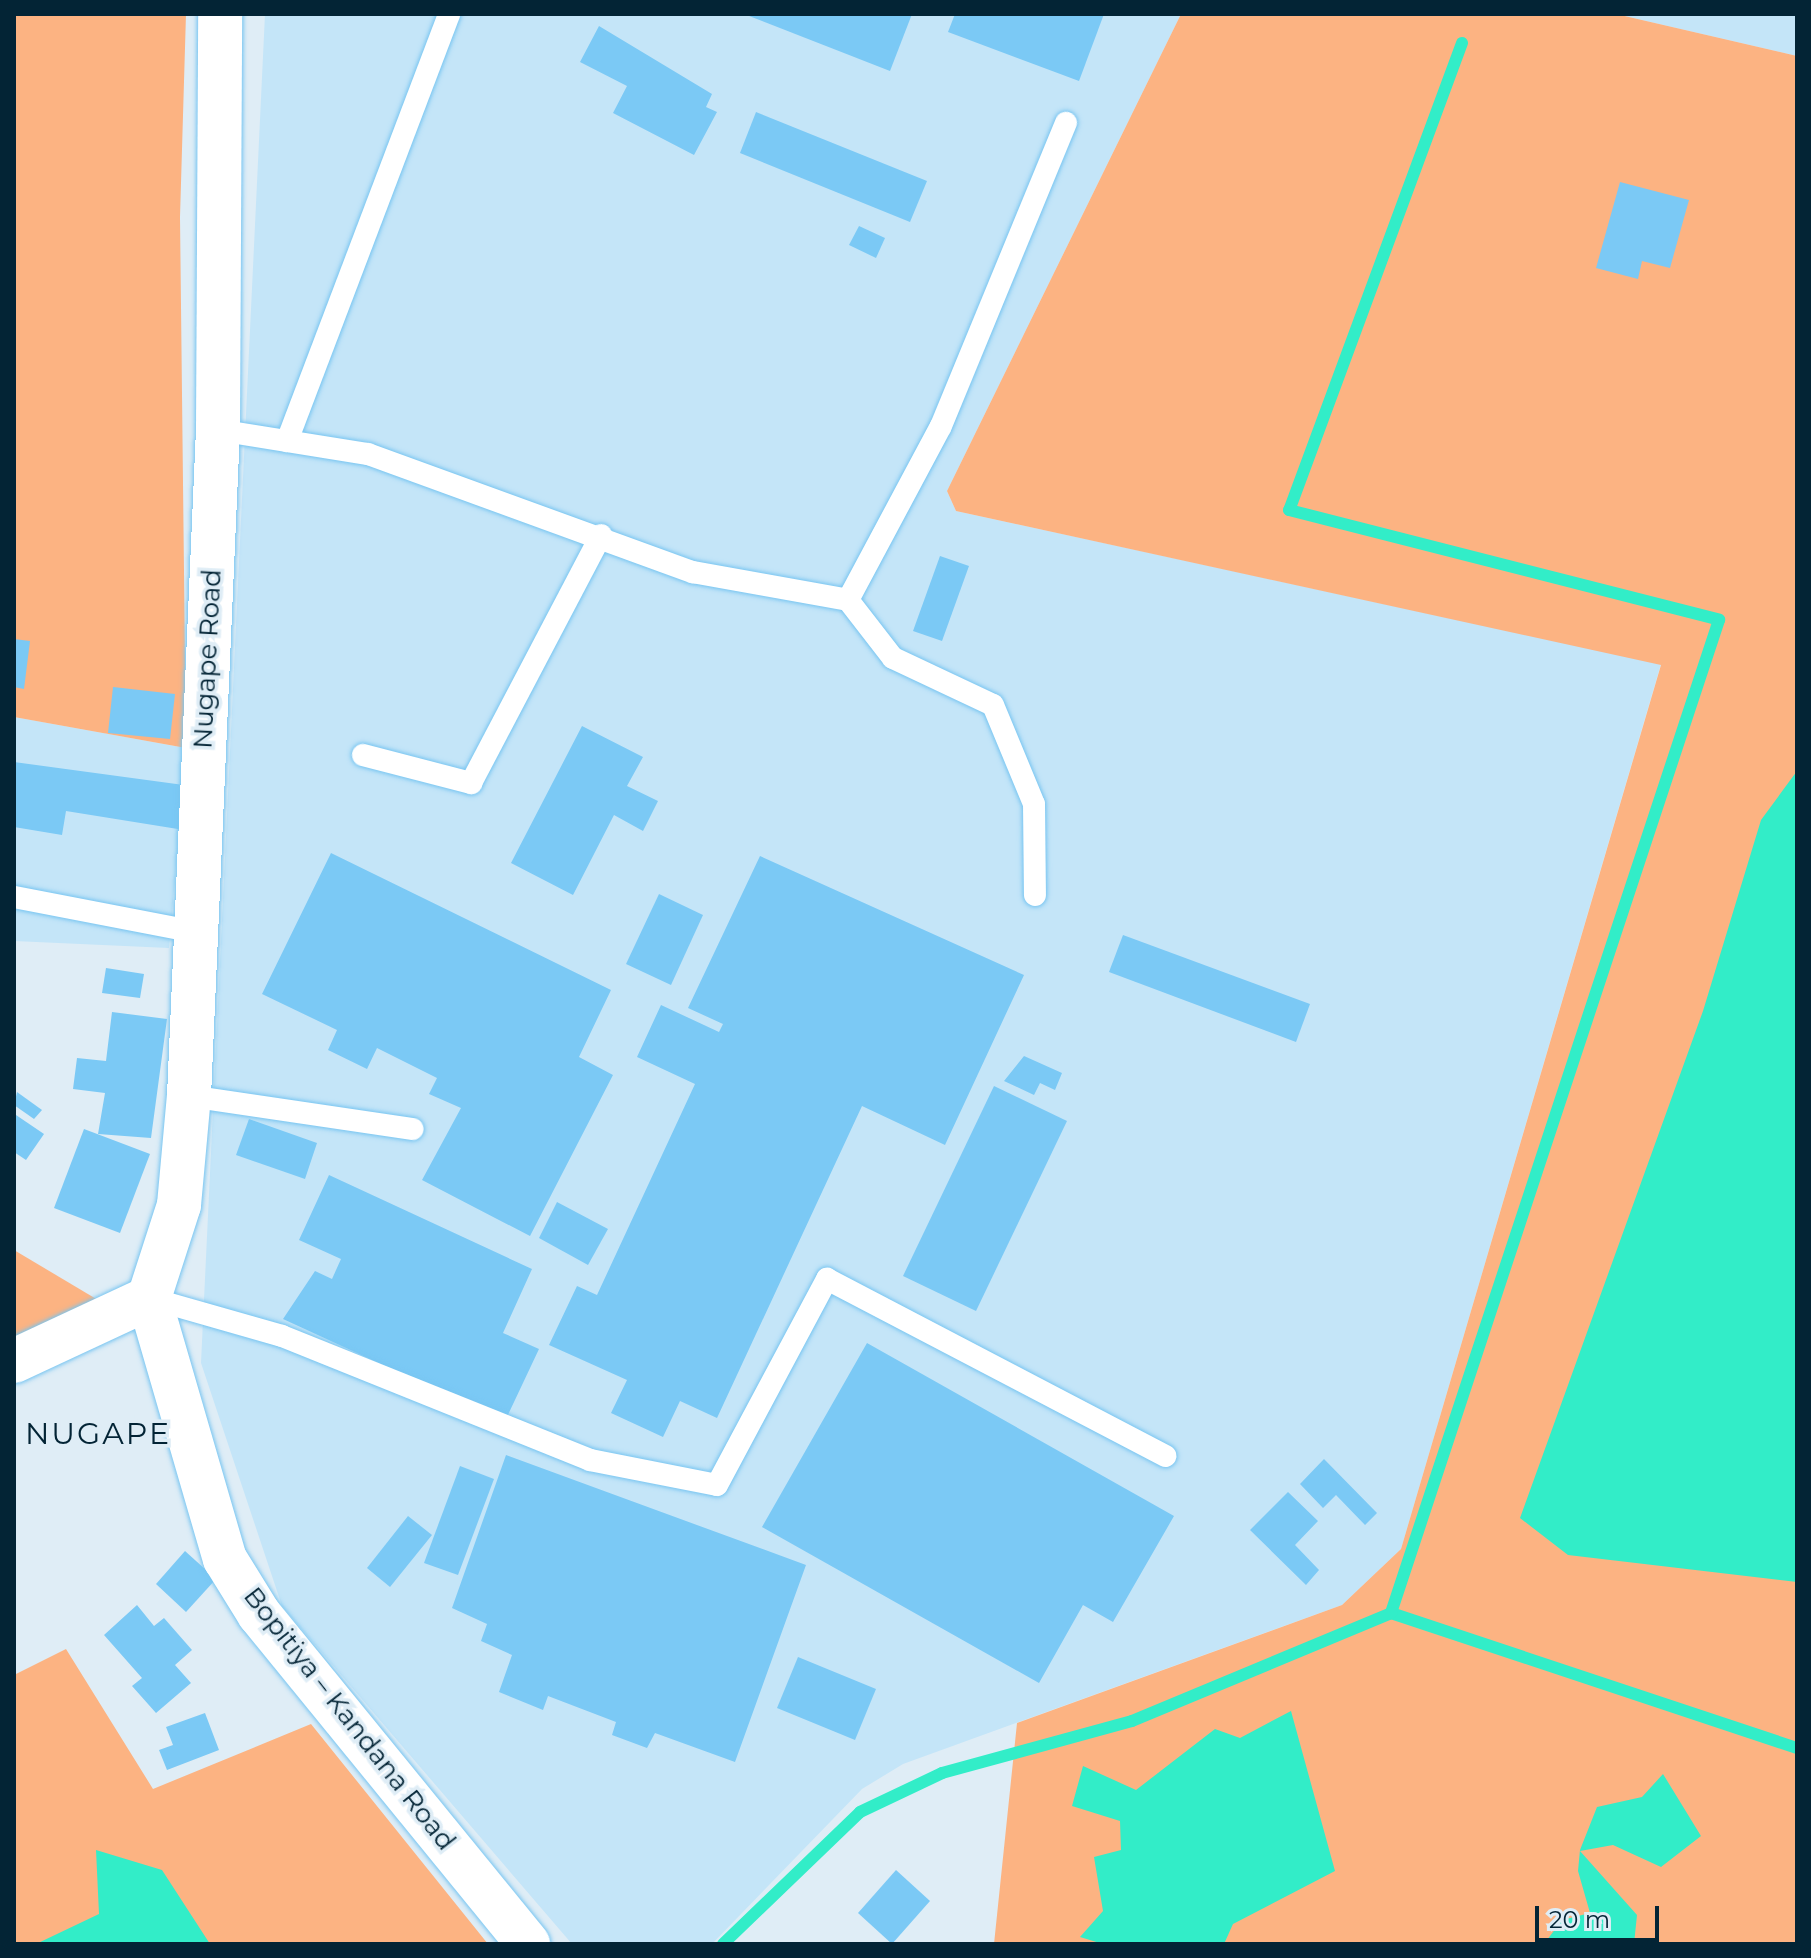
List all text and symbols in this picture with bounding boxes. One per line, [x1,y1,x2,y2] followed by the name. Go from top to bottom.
[188,568,228,750] street label: Nugape Road
[25,1416,171,1452] district label: NUGAPE
[237,1581,461,1857] street label: Bopitiya – Kandana Road
[1539,1890,1663,1940] scale bar
[1549,1905,1610,1934] text: 20 m

